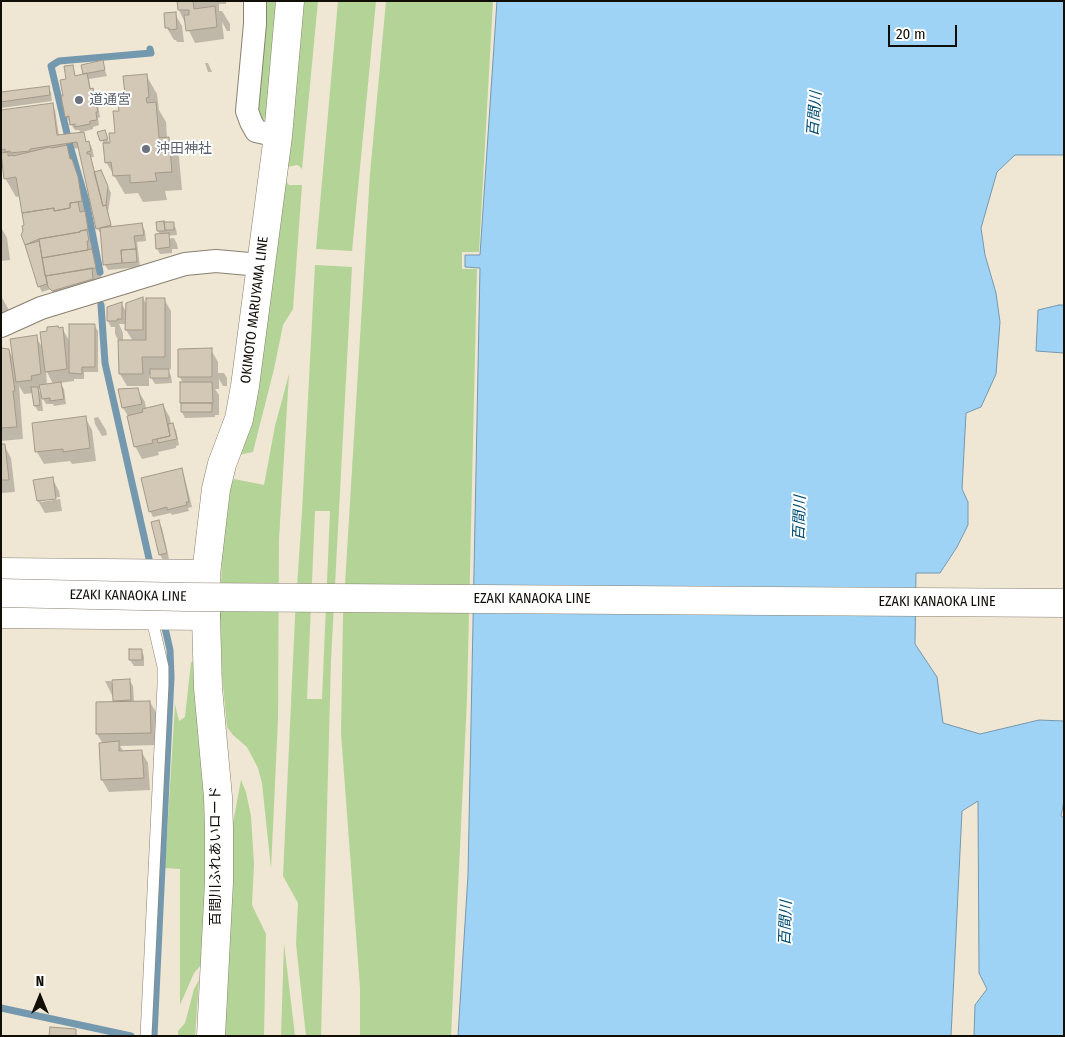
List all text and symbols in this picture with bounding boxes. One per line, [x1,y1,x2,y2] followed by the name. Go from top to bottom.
[890,15,959,47] scale bar
[896,25,926,43] text: 20 m
[804,91,826,137] water label: 百間川
[89,92,131,108] place label: 道通宮
[73,94,85,106] marker: 道通宮
[156,141,212,157] place label: 沖田神社
[140,143,152,155] marker: 沖田神社
[238,235,272,385] street label: OKIMOTO MARUYAMA LINE
[790,495,810,541] water label: 百間川
[69,587,187,605] street label: EZAKI KANAOKA LINE
[473,591,591,607] street label: EZAKI KANAOKA LINE
[878,594,996,610] street label: EZAKI KANAOKA LINE
[208,786,224,926] street label: 百間川ふれあいロード
[776,900,796,946] water label: 百間川
[15,972,65,1022] north arrow
[36,973,44,990] text: N

